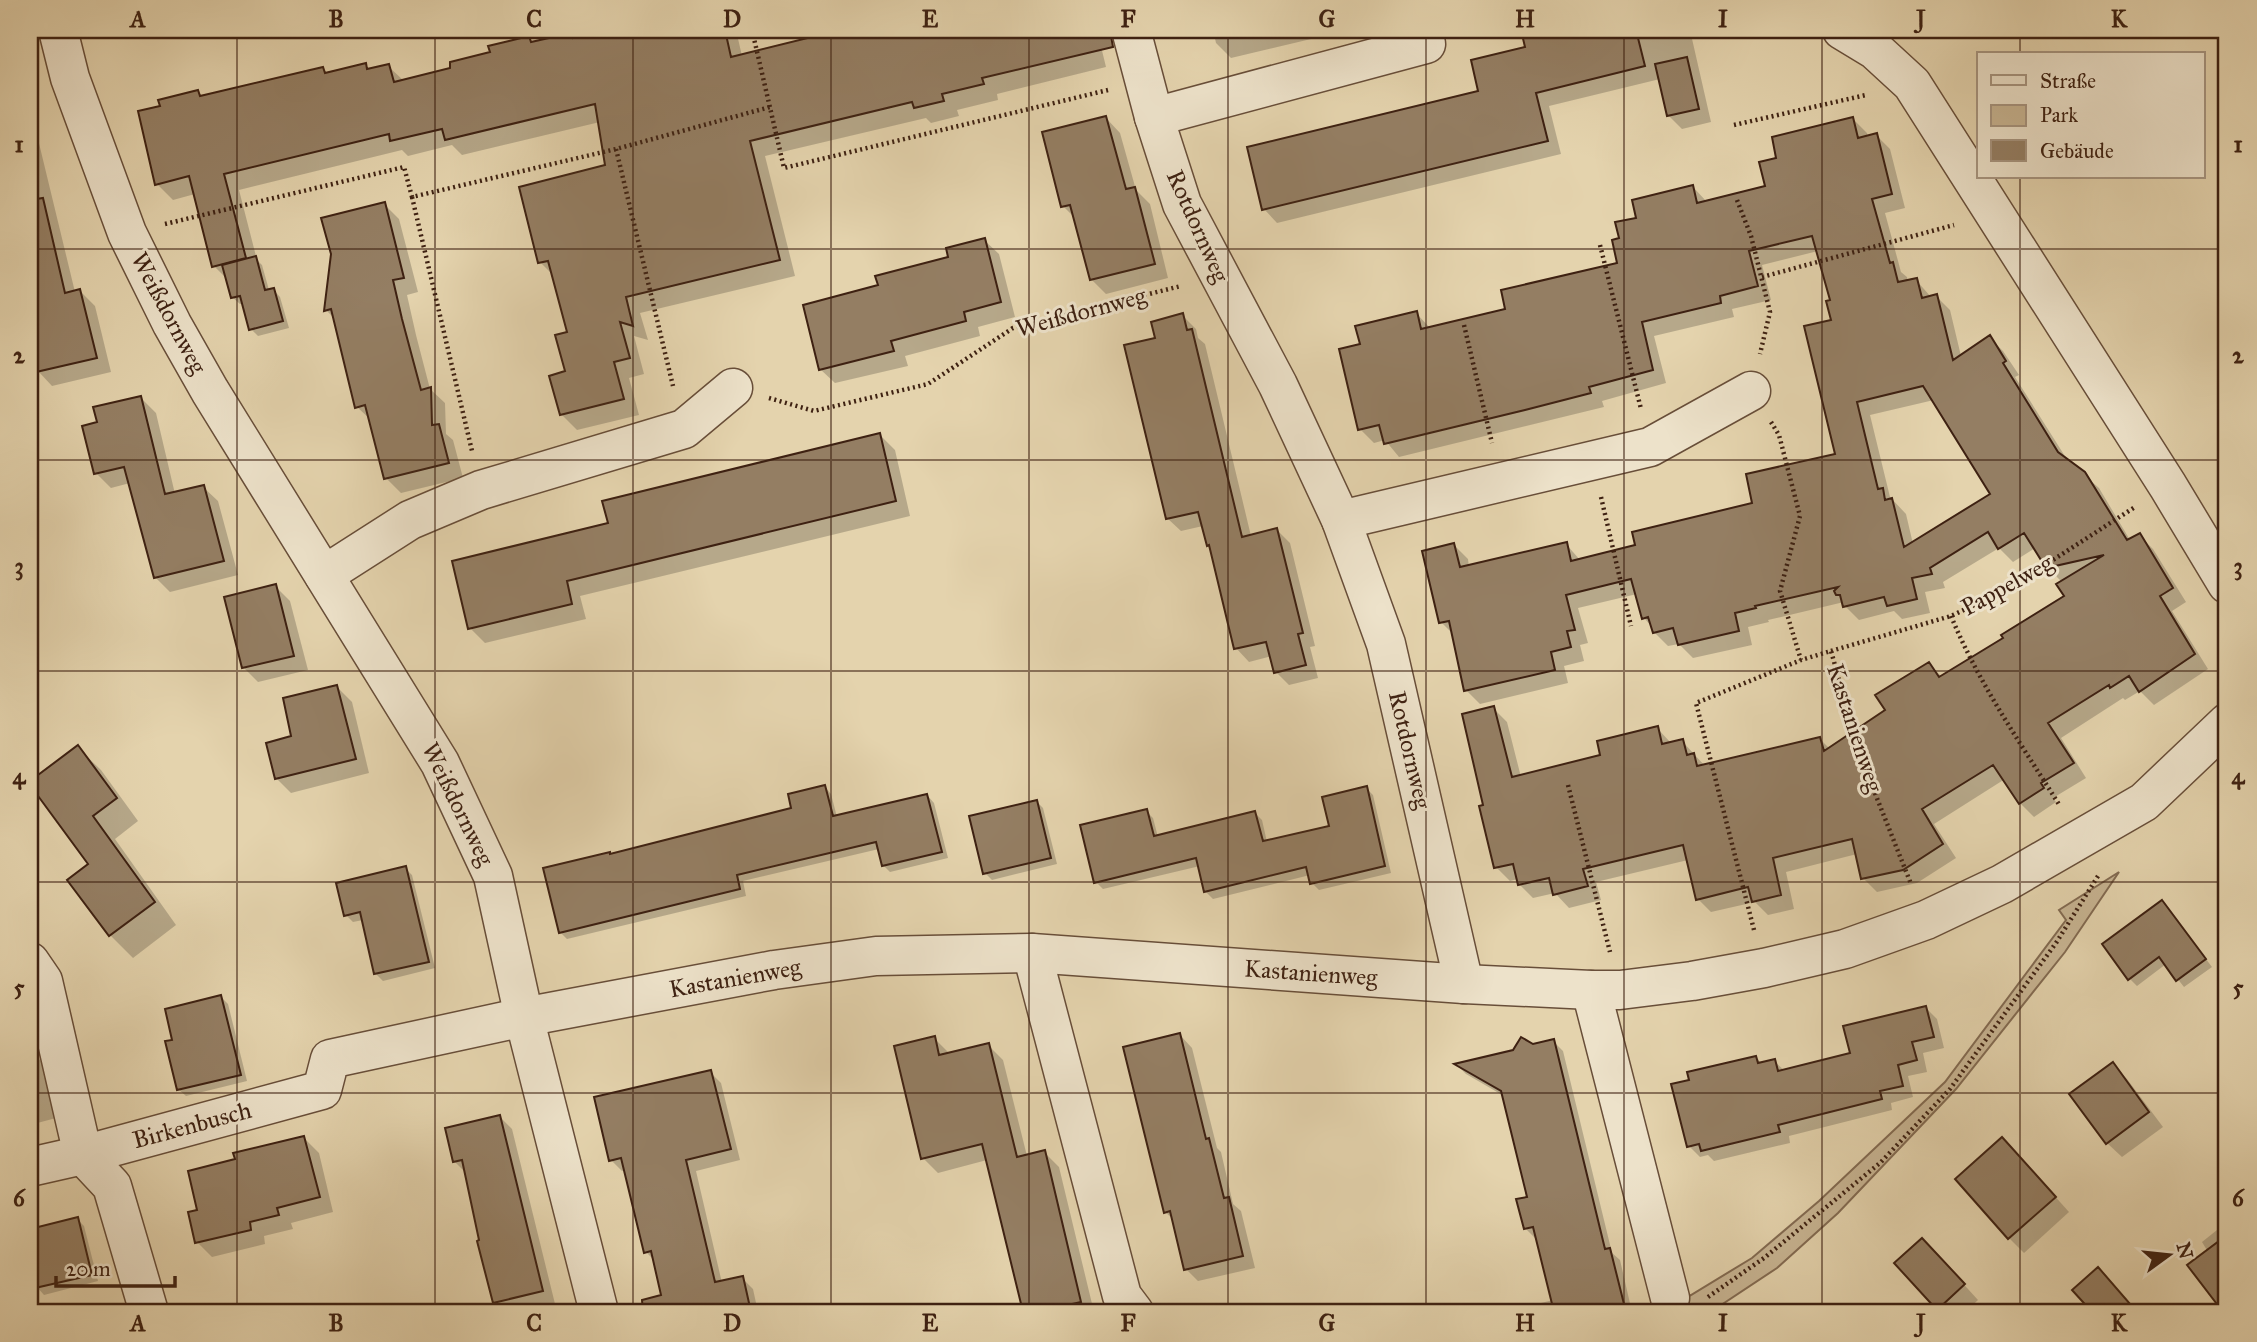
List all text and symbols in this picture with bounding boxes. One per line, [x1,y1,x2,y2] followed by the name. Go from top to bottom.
[128,5,146,33] text: A
[328,5,344,33] text: B
[526,5,542,33] text: C
[723,5,741,33] text: D
[922,5,939,33] text: E
[1120,5,1136,33] text: F
[1319,5,1336,33] text: G
[1515,5,1535,33] text: H
[1718,5,1728,33] text: I
[1913,5,1926,34] text: J
[2111,5,2129,33] text: K
[1977,52,2204,178] legend
[2040,68,2096,94] text: Straße
[2040,102,2078,128] text: Park
[14,130,24,158] text: 1
[2233,130,2243,158] text: 1
[2040,138,2114,164] text: Gebäude
[1160,165,1236,288] street label: Rotdornweg
[124,247,214,380] street label: Weißdornweg
[1013,280,1150,344] street label: Weißdornweg
[13,341,25,369] text: 2
[2232,341,2244,369] text: 2
[1956,547,2059,622] street label: Pappelweg
[14,552,24,581] text: 3
[2233,552,2243,581] text: 3
[1820,660,1890,797] street label: Kastanienweg
[1382,688,1438,813] street label: Rotdornweg
[415,737,501,871] street label: Weißdornweg
[13,762,27,790] text: 4
[2232,762,2246,790] text: 4
[667,951,804,1004] street label: Kastanienweg
[1243,953,1379,993] street label: Kastanienweg
[14,973,25,1001] text: 5
[2233,973,2244,1001] text: 5
[129,1095,255,1155] street label: Birkenbusch
[13,1184,26,1212] text: 6
[2232,1184,2245,1212] text: 6
[2134,1220,2204,1290] north arrow
[2172,1240,2198,1261] text: N
[56,1244,175,1288] scale bar
[66,1256,111,1282] text: 20 m
[128,1309,146,1337] text: A
[328,1309,344,1337] text: B
[526,1309,542,1337] text: C
[723,1309,741,1337] text: D
[922,1309,939,1337] text: E
[1120,1309,1136,1337] text: F
[1319,1309,1336,1337] text: G
[1515,1309,1535,1337] text: H
[1718,1309,1728,1337] text: I
[1913,1309,1926,1338] text: J
[2111,1309,2129,1337] text: K

